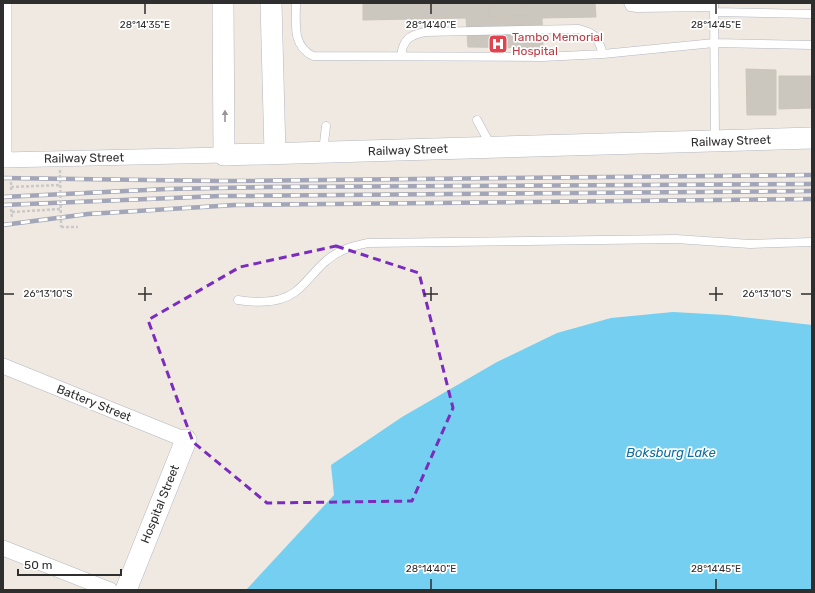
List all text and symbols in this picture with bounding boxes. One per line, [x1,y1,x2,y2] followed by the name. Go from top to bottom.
[120,19,170,31] text: 28°14'35"E
[406,19,456,31] text: 28°14'40"E
[691,19,741,31] text: 28°14'45"E
[512,30,603,58] place label: Tambo Memorial Hospital
[487,33,509,55] hospital icon: Tambo Memorial Hospital
[222,109,228,122] one-way arrow
[691,133,772,149] street label: Railway Street
[368,142,449,158] street label: Railway Street
[44,150,125,166] street label: Railway Street
[24,288,72,300] text: 26°13'10"S
[743,288,791,300] text: 26°13'10"S
[55,382,134,424] street label: Battery Street
[626,445,716,461] water label: Boksburg Lake
[138,462,182,545] street label: Hospital Street
[18,551,121,577] scale bar
[24,558,52,572] text: 50 m
[406,563,456,575] text: 28°14'40"E
[691,563,741,575] text: 28°14'45"E

